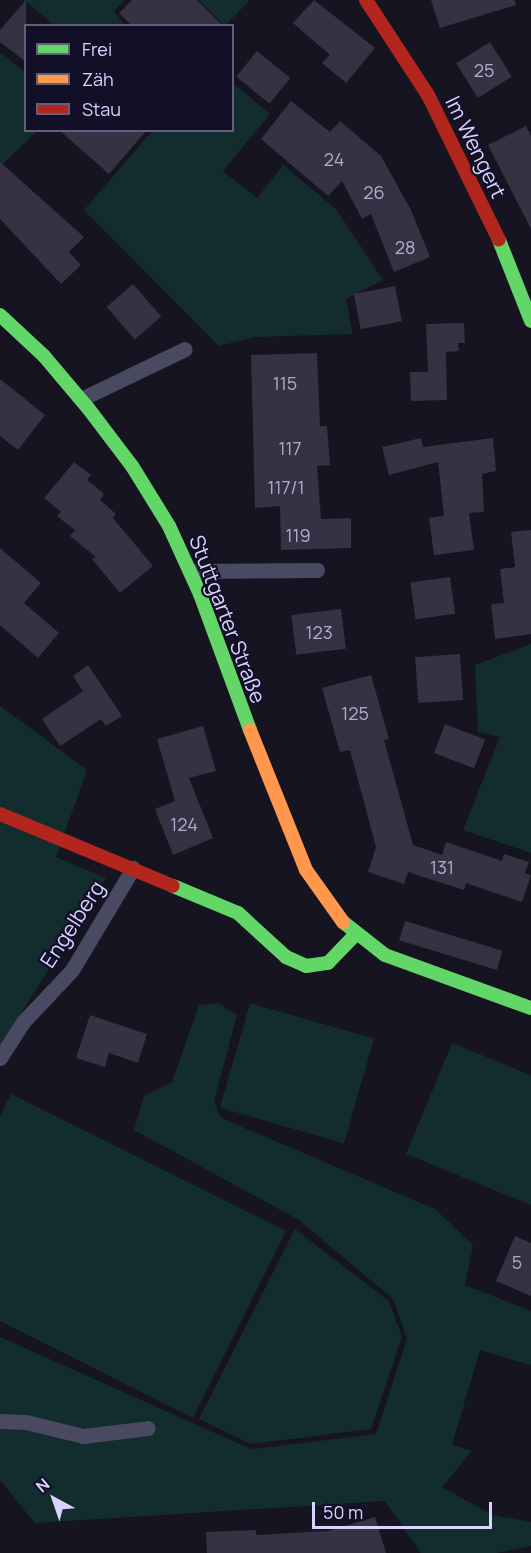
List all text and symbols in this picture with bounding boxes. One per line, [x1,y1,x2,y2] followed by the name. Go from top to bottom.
[24,24,234,132] legend
[82,37,112,61] text: Frei
[474,59,494,81] house number: 25
[82,67,114,91] text: Zäh
[440,92,512,202] street label: Im Wengert
[82,97,121,121] text: Stau
[324,148,344,170] house number: 24
[363,181,385,203] house number: 26
[395,236,415,258] house number: 28
[273,372,297,394] house number: 115
[278,437,302,459] house number: 117
[267,476,305,498] house number: 117/1
[285,524,311,546] house number: 119
[184,531,272,707] street label: Stuttgarter Straße
[305,621,333,643] house number: 123
[341,702,369,724] house number: 125
[170,813,198,835] house number: 124
[430,856,454,878] house number: 131
[35,876,109,972] street label: Engelberg
[512,1251,522,1273] house number: 5
[24,1469,84,1529] north arrow
[31,1473,54,1497] text: N
[315,1490,495,1528] scale bar
[323,1500,363,1524] text: 50 m

